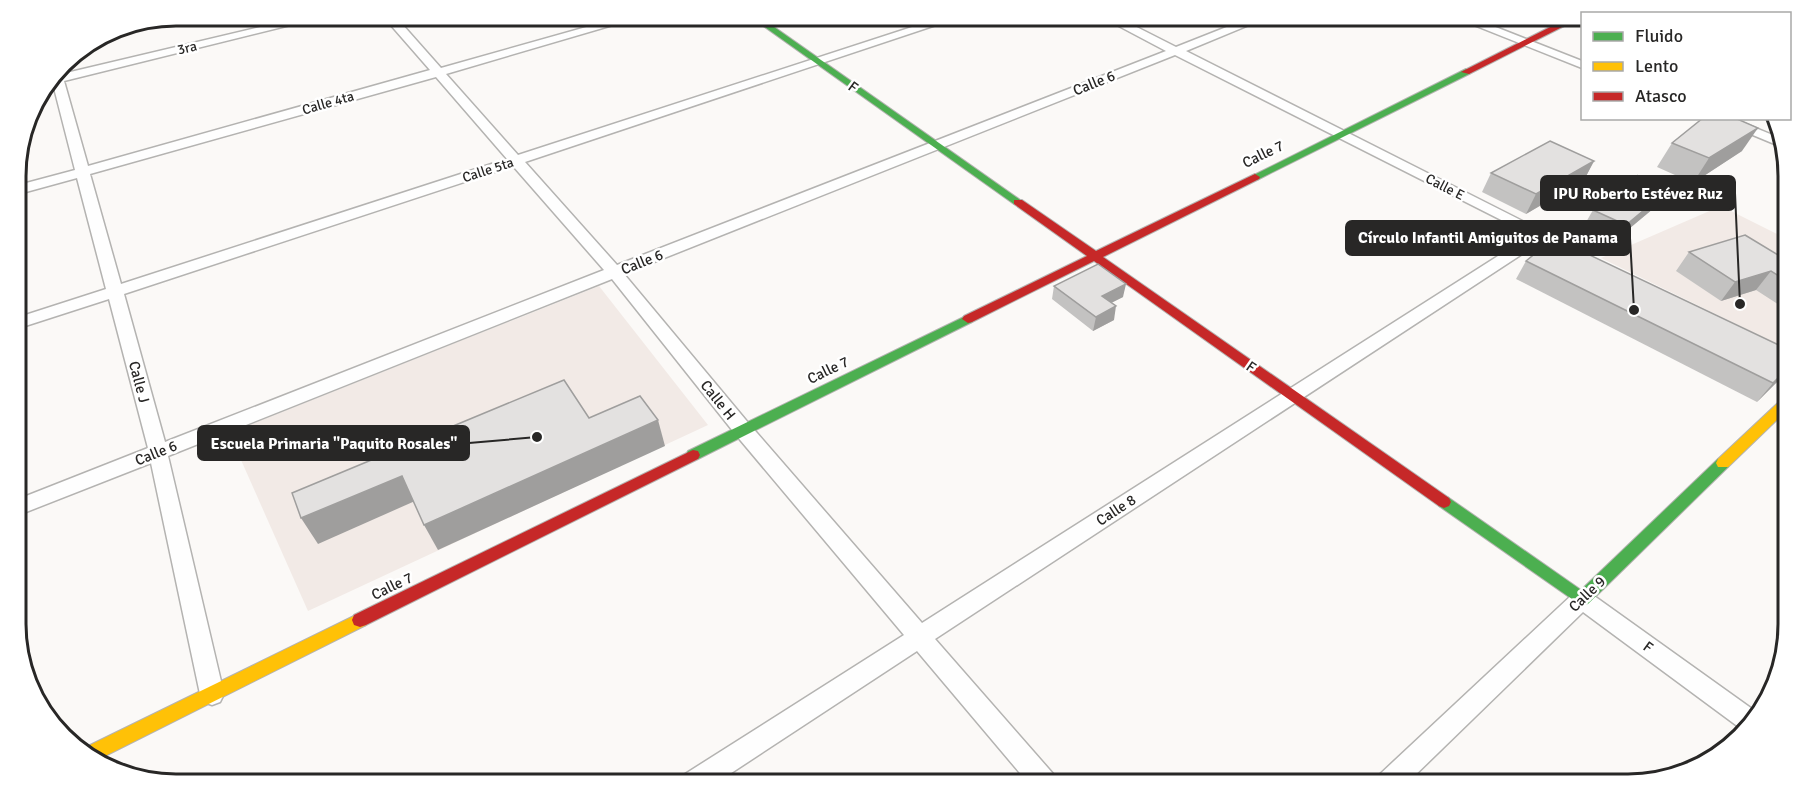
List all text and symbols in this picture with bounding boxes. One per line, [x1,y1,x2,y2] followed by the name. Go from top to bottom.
[1581,12,1791,120] legend
[1635,25,1683,47] text: Fluido
[175,37,199,59] street label: 3ra
[1635,55,1678,77] text: Lento
[1070,66,1118,100] street label: Calle 6
[845,77,862,97] street label: F
[1635,85,1687,107] text: Atasco
[300,88,356,118] street label: Calle 4ta
[1239,136,1287,172] street label: Calle 7
[460,154,516,186] street label: Calle 5ta
[1423,170,1467,204] street label: Calle E
[1541,176,1735,210] callout: IPU Roberto Estévez Ruz
[1553,184,1723,204] text: IPU Roberto Estévez Ruz
[1346,221,1630,255] callout: Círculo Infantil Amiguitos de Panama
[1358,228,1618,248] text: Círculo Infantil Amiguitos de Panama
[618,245,666,279] street label: Calle 6
[804,352,852,388] street label: Calle 7
[1243,357,1260,377] street label: F
[125,359,153,405] street label: Calle J
[697,376,739,424] street label: Calle H
[198,426,469,460] callout: Escuela Primaria "Paquito Rosales"
[211,434,457,454] text: Escuela Primaria "Paquito Rosales"
[132,436,180,470] street label: Calle 6
[1093,490,1139,530] street label: Calle 8
[368,568,416,604] street label: Calle 7
[1565,572,1609,616] street label: Calle 9
[1640,637,1657,657] street label: F

